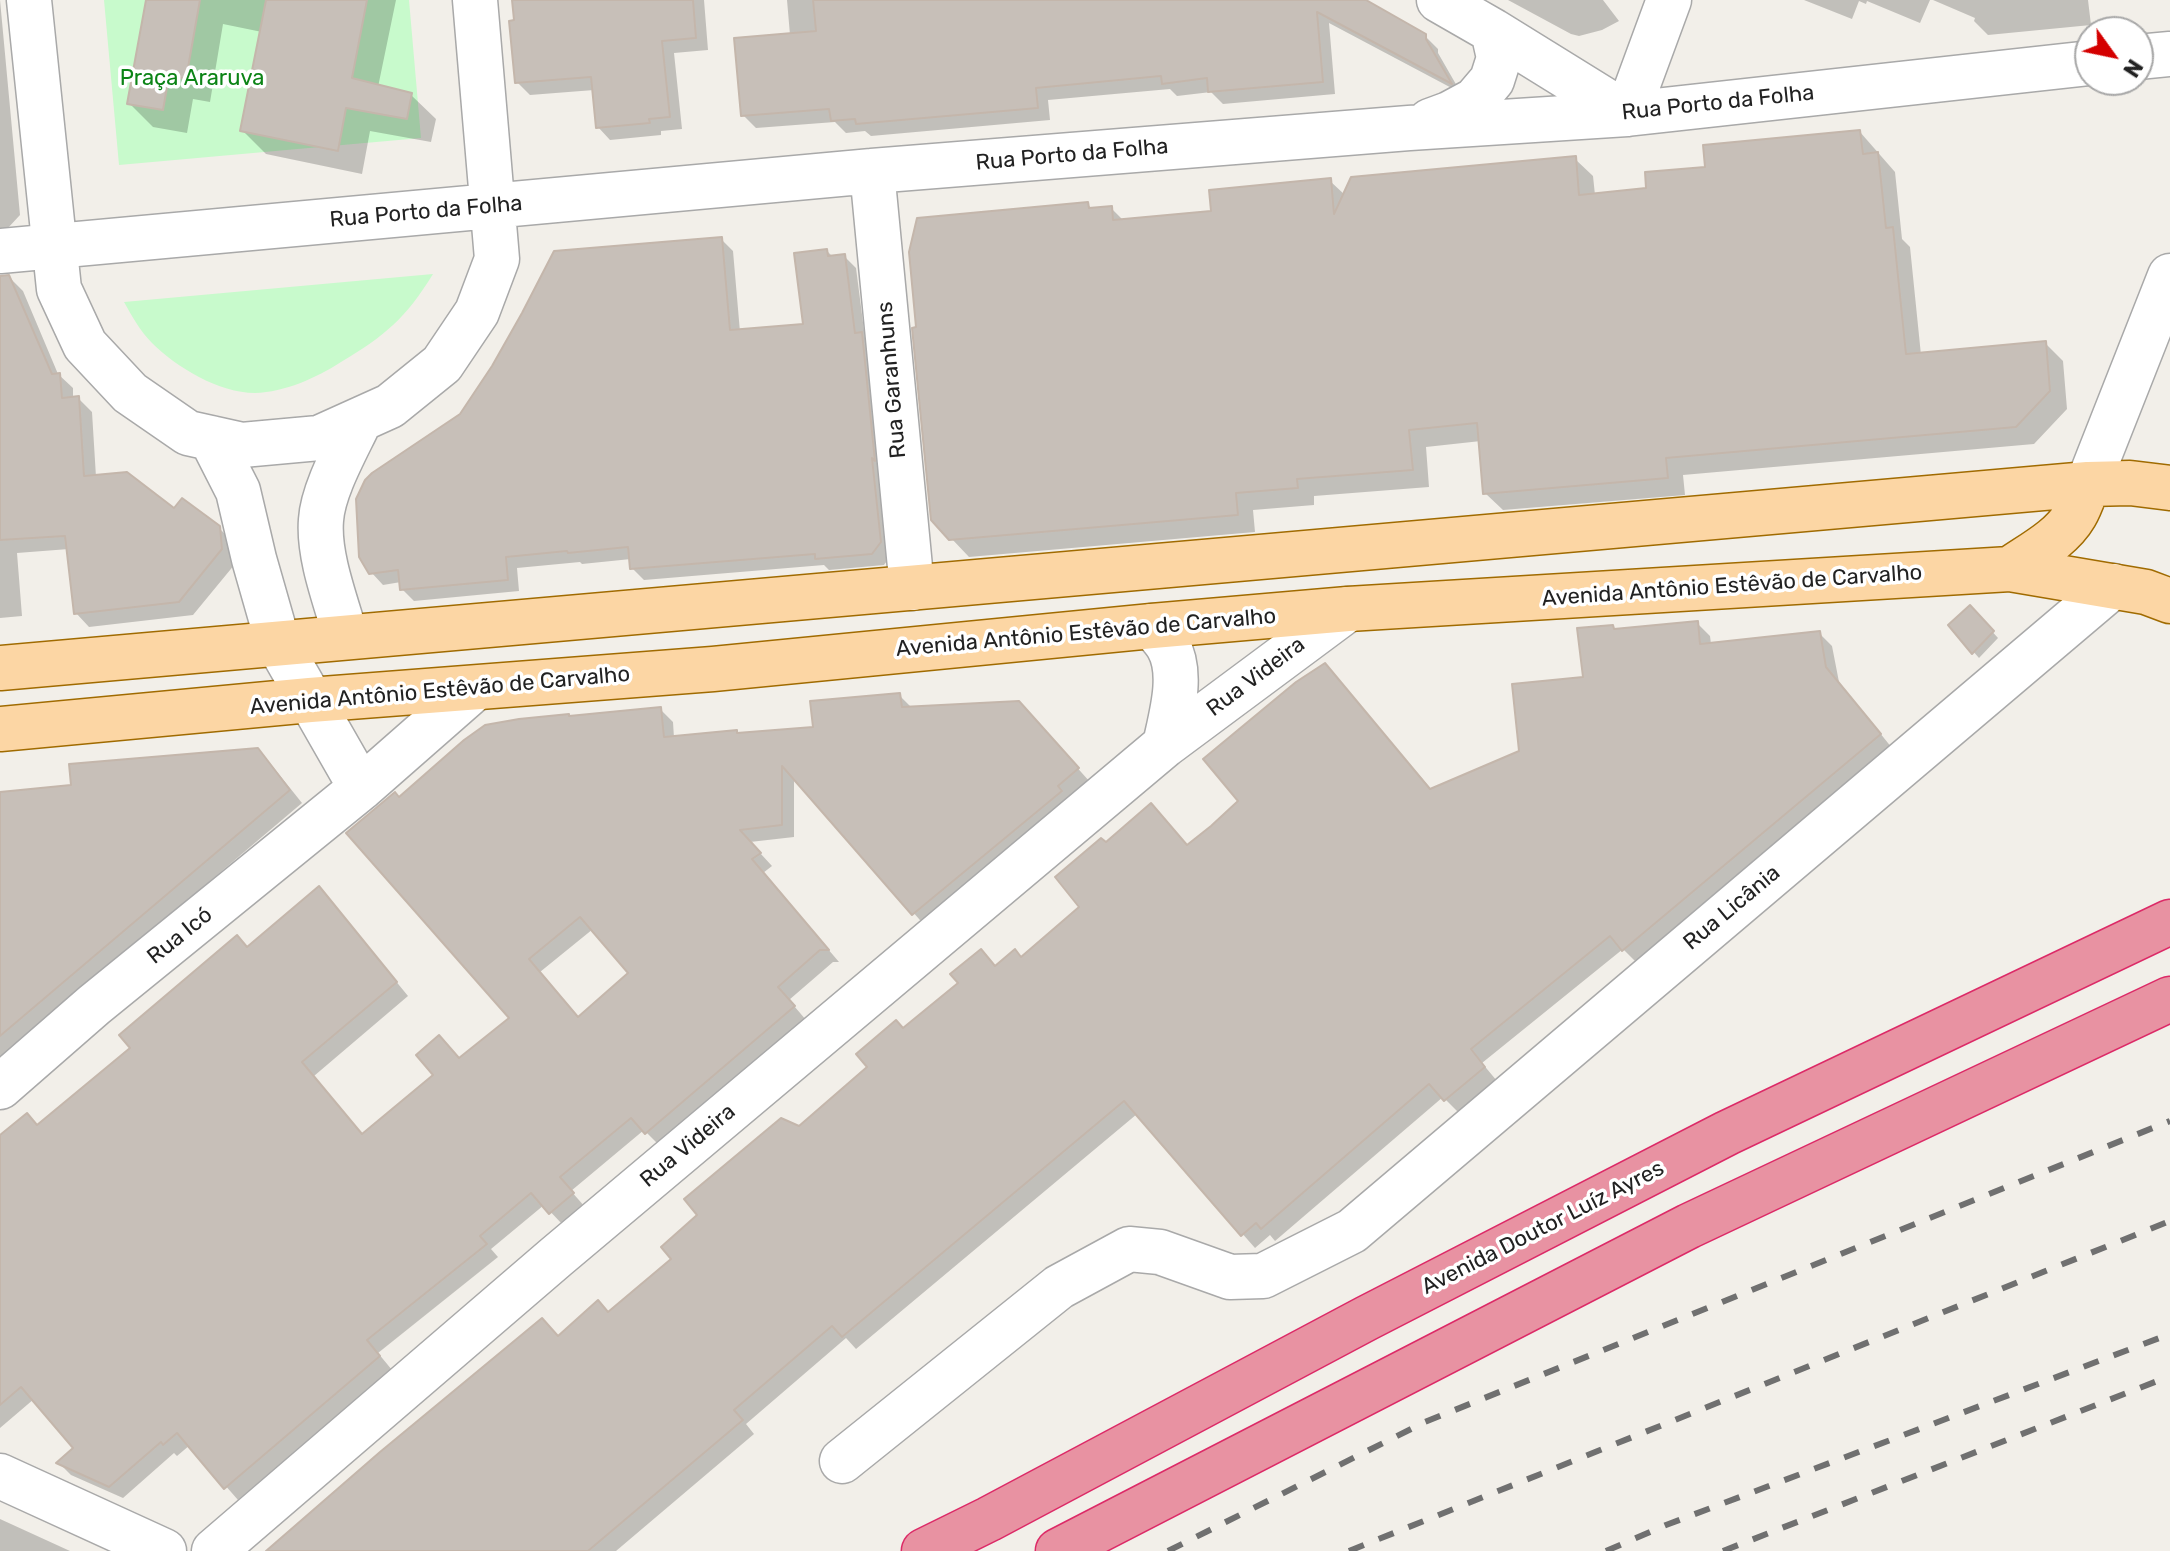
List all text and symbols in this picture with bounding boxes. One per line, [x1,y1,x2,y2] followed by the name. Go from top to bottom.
[2074,16,2154,96] north arrow
[2117,54,2149,82] text: N
[120,66,264,92] park label: Praça Araruva
[1620,80,1816,126] street label: Rua Porto da Folha
[974,133,1170,177] street label: Rua Porto da Folha
[328,190,524,234] street label: Rua Porto da Folha
[872,301,912,459] street label: Rua Garanhuns
[1541,560,1923,612] street label: Avenida Antônio Estêvão de Carvalho
[895,603,1277,663] street label: Avenida Antônio Estêvão de Carvalho
[1202,632,1310,722] street label: Rua Videira
[249,661,631,721] street label: Avenida Antônio Estêvão de Carvalho
[1678,860,1786,956] street label: Rua Licânia
[142,902,218,970] street label: Rua Icó
[635,1099,741,1193] street label: Rua Videira
[1417,1155,1669,1301] street label: Avenida Doutor Luíz Ayres

